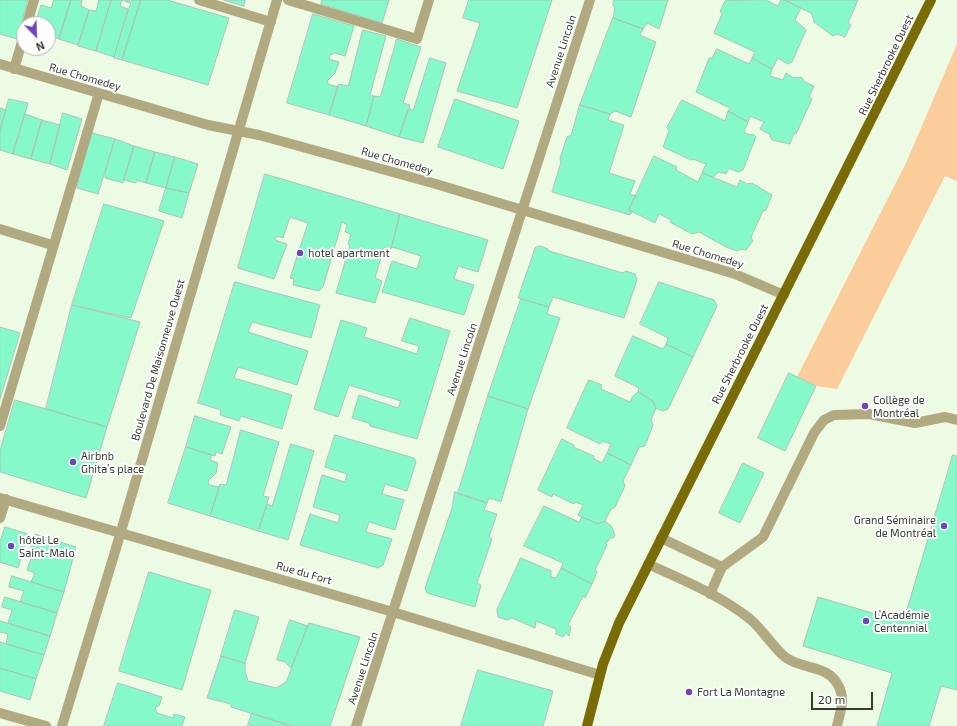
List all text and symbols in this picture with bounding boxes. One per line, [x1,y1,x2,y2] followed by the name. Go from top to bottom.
[856,12,916,118] street label: Rue Sherbrooke Ouest
[543,13,579,89] street label: Avenue Lincoln
[16,16,56,56] north arrow
[34,39,47,54] text: N
[48,60,122,94] street label: Rue Chomedey
[360,144,434,178] street label: Rue Chomedey
[671,237,745,271] street label: Rue Chomedey
[308,246,390,260] place label: hotel apartment
[295,248,305,258] marker: hotel apartment
[129,278,187,442] street label: Boulevard De Maisonneuve Ouest
[709,302,771,406] street label: Rue Sherbrooke Ouest
[444,321,480,397] street label: Avenue Lincoln
[873,393,925,419] place label: Collège de Montréal
[860,401,870,411] marker: Collège de Montréal
[81,449,144,475] place label: Airbnb Ghita’s place
[68,457,78,467] marker: Airbnb Ghita’s place
[854,513,936,539] place label: Grand Séminaire de Montréal
[939,521,949,531] marker: Grand Séminaire de Montréal
[19,533,75,559] place label: hôtel Le Saint-Malo
[6,541,16,551] marker: hôtel Le Saint-Malo
[275,559,333,587] street label: Rue du Fort
[874,608,929,634] place label: L’Académie Centennial
[861,616,871,626] marker: L’Académie Centennial
[345,630,381,706] street label: Avenue Lincoln
[813,684,875,710] scale bar
[697,685,785,699] place label: Fort La Montagne
[684,687,694,697] marker: Fort La Montagne
[818,692,845,706] text: 20 m

